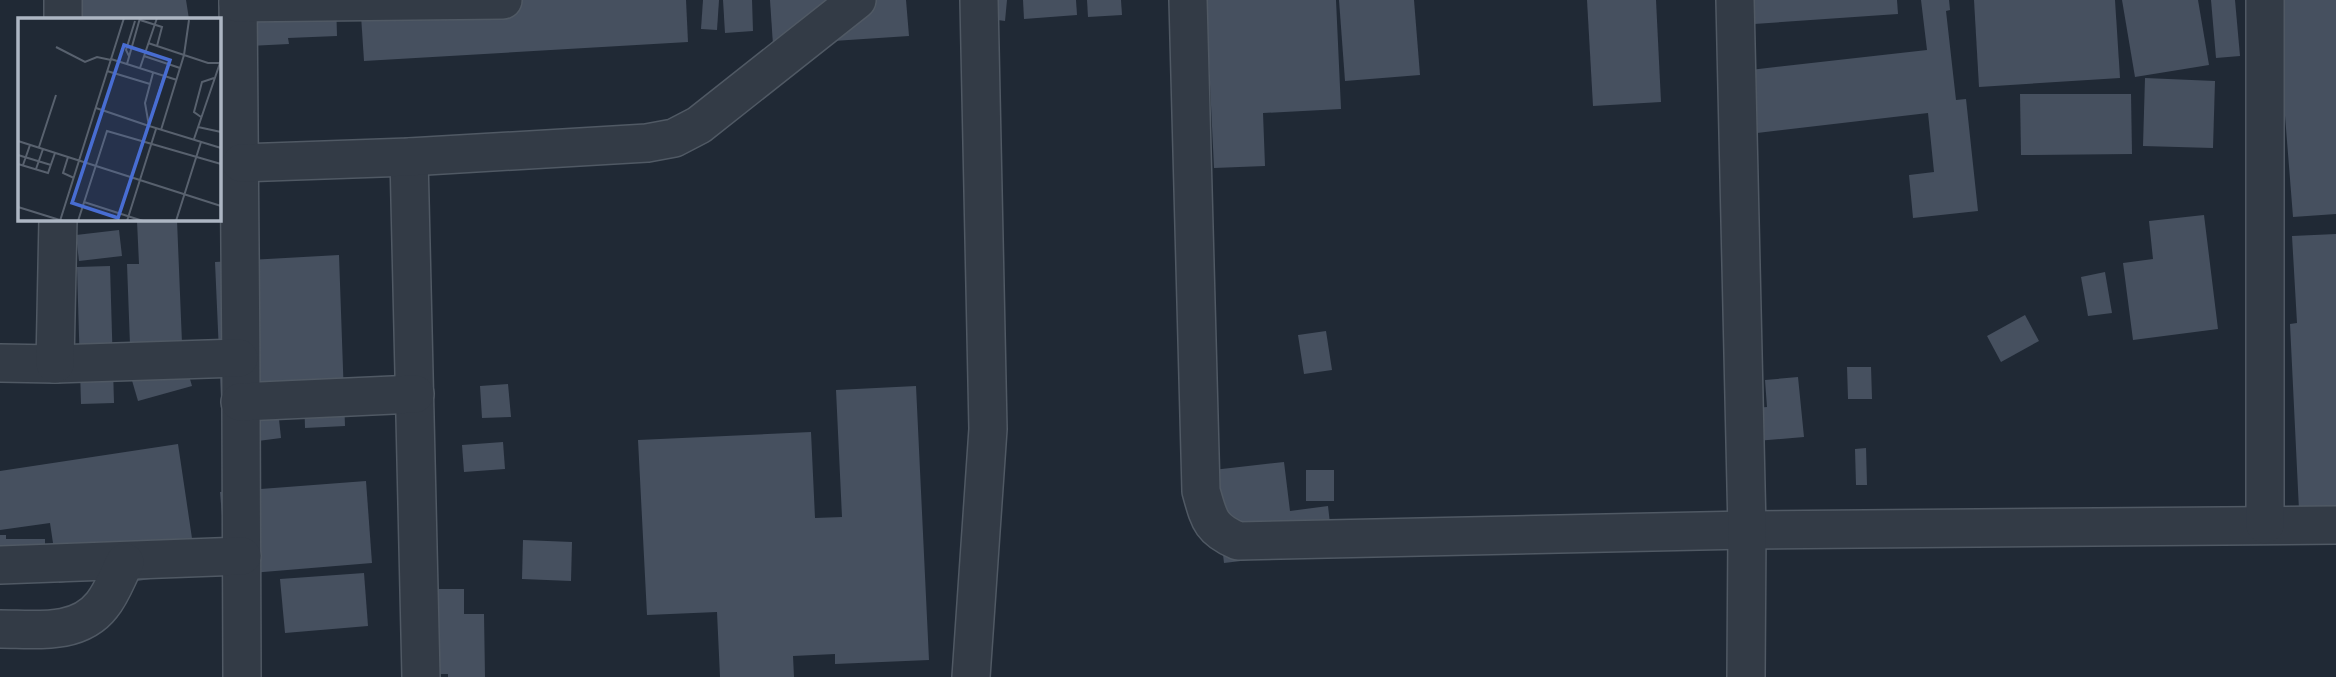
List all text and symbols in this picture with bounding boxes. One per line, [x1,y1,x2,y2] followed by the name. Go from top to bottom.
[18,18,220,220] inset map

